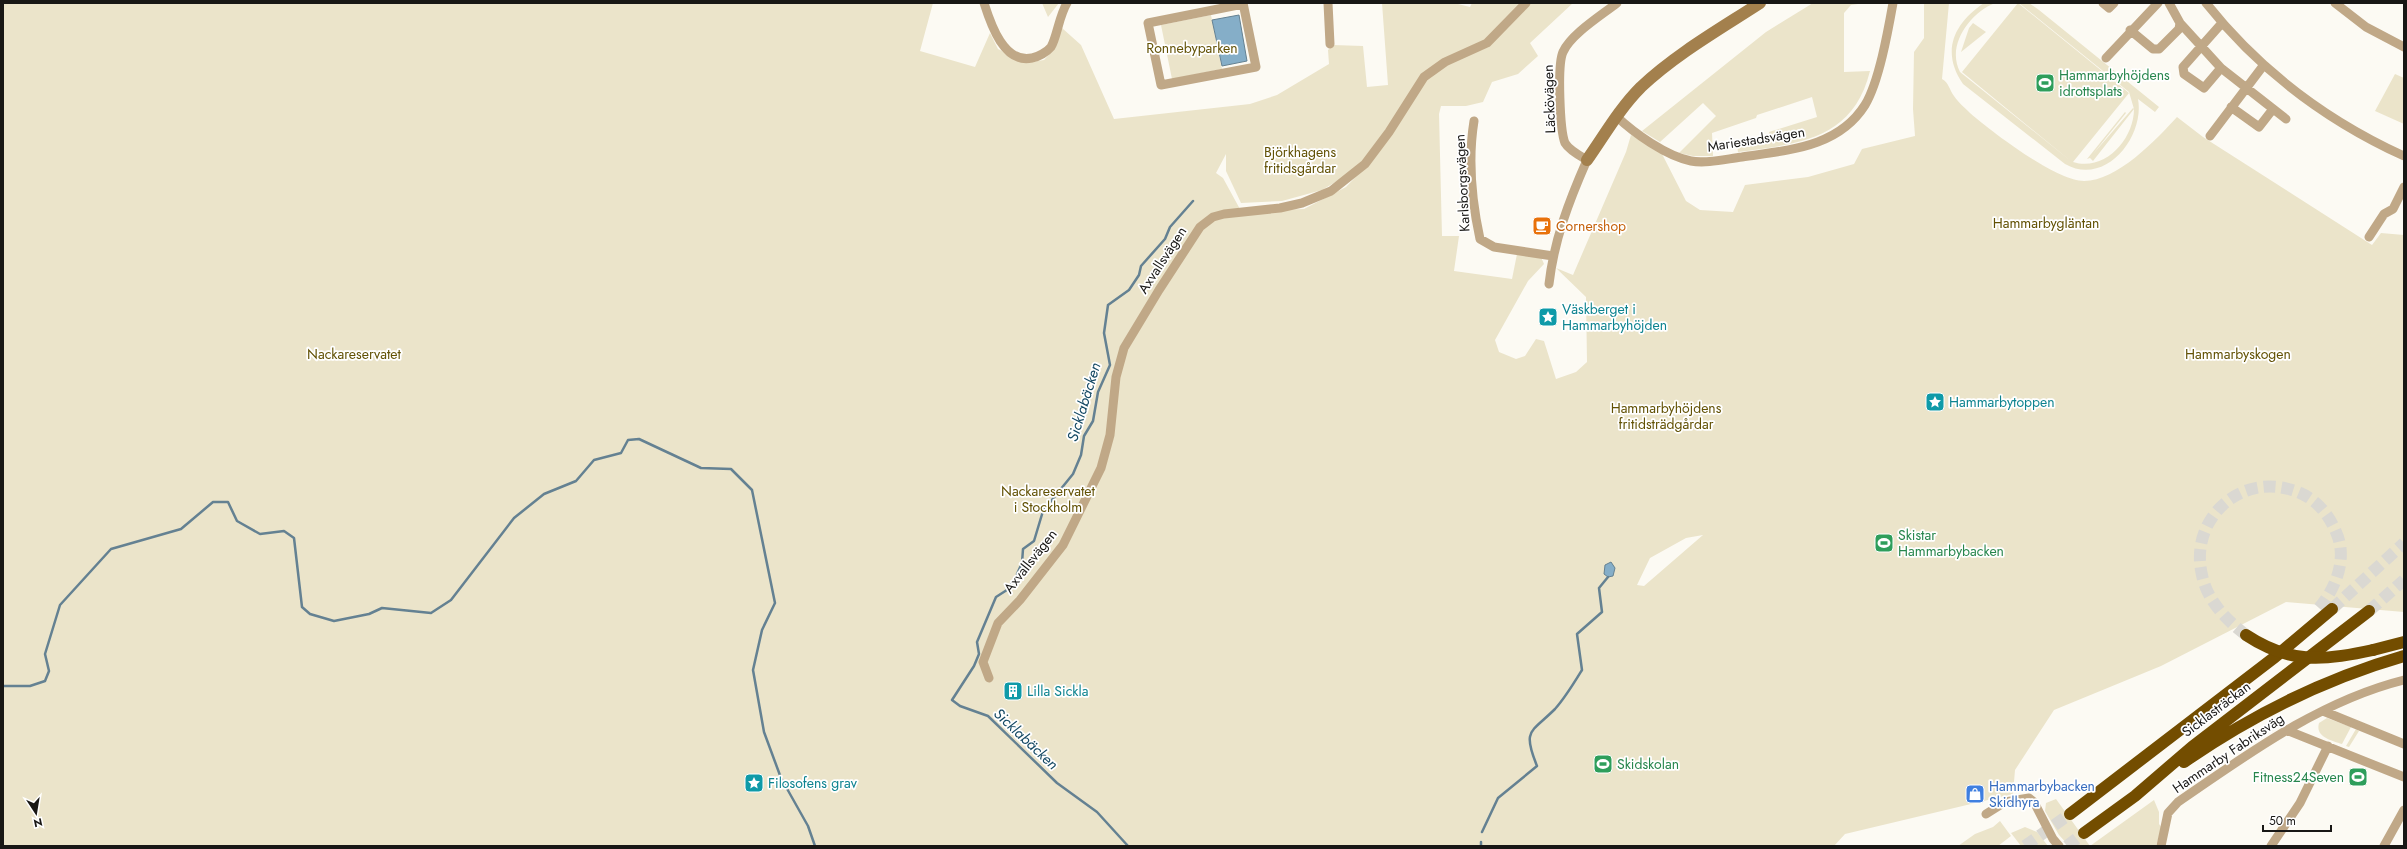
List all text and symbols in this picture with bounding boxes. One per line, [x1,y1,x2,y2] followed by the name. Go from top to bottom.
[1146,38,1238,58] park label: Ronnebyparken
[1538,64,1560,134] street label: Läckövägen
[2059,65,2170,101] place label: Hammarbyhöjdens idrottsplats
[2034,72,2056,94] sports icon: Hammarbyhöjdens idrottsplats
[1706,121,1806,157] street label: Mariestadsvägen
[1449,134,1475,232] street label: Karlsborgsvägen
[1264,142,1336,178] park label: Björkhagens fritidsgårdar
[1993,213,2099,233] park label: Hammarbygläntan
[1531,215,1553,237] cafe icon: Cornershop
[1556,216,1626,236] place label: Cornershop
[1133,223,1191,297] street label: Axvallsvägen
[1562,299,1667,335] place label: Väskberget i Hammarbyhöjden
[1537,306,1559,328] place icon: Väskberget i Hammarbyhöjden
[307,344,402,364] park label: Nackareservatet
[2185,344,2291,364] park label: Hammarbyskogen
[1062,360,1106,444] water label: Sicklabäcken
[1924,391,1946,413] place icon: Hammarbytoppen
[1949,392,2055,412] place label: Hammarbytoppen
[1611,398,1722,434] park label: Hammarbyhöjdens fritidsträdgårdar
[1001,481,1096,517] park label: Nackareservatet i Stockholm
[999,525,1061,597] street label: Axvallsvägen
[1898,525,2004,561] place label: Skistar Hammarbybacken
[1873,532,1895,554] sports icon: Skistar Hammarbybacken
[2177,676,2255,742] street label: Sicklasträckan
[1002,680,1024,702] building icon: Lilla Sickla
[1027,681,1088,701] place label: Lilla Sickla
[989,703,1063,775] water label: Sicklabäcken
[2168,708,2288,798] street label: Hammarby Fabriksväg
[1592,753,1614,775] sports icon: Skidskolan
[1617,754,1679,774] place label: Skidskolan
[2347,766,2369,788] sports icon: Fitness24Seven
[2253,767,2344,787] place label: Fitness24Seven
[743,772,765,794] place icon: Filosofens grav
[768,773,858,793] place label: Filosofens grav
[1989,776,2095,812] place label: Hammarbybacken Skidhyra
[1964,783,1986,805] shop icon: Hammarbybacken Skidhyra
[16,793,56,833] north arrow
[2263,807,2331,833] scale bar
[2269,812,2296,830] text: 50 m
[32,814,44,832] text: N

